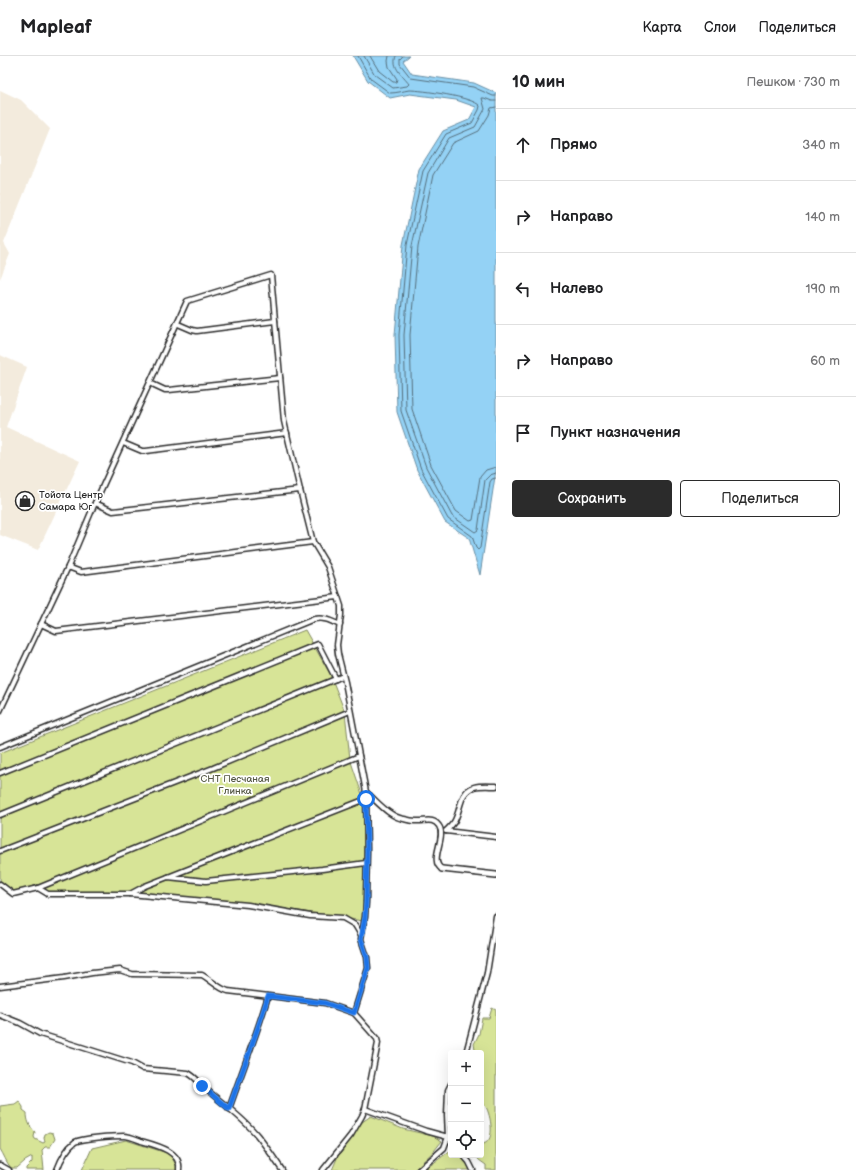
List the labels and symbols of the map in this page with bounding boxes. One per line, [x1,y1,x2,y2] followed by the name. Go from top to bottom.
[39,489,103,513] place label: Тойота Центр Самара Юг
[14,490,36,512] shop icon: Тойота Центр Самара Юг
[201,773,270,797] park label: СНТ Песчаная Глинка
[357,790,375,808] route start
[193,1077,211,1095] route end

